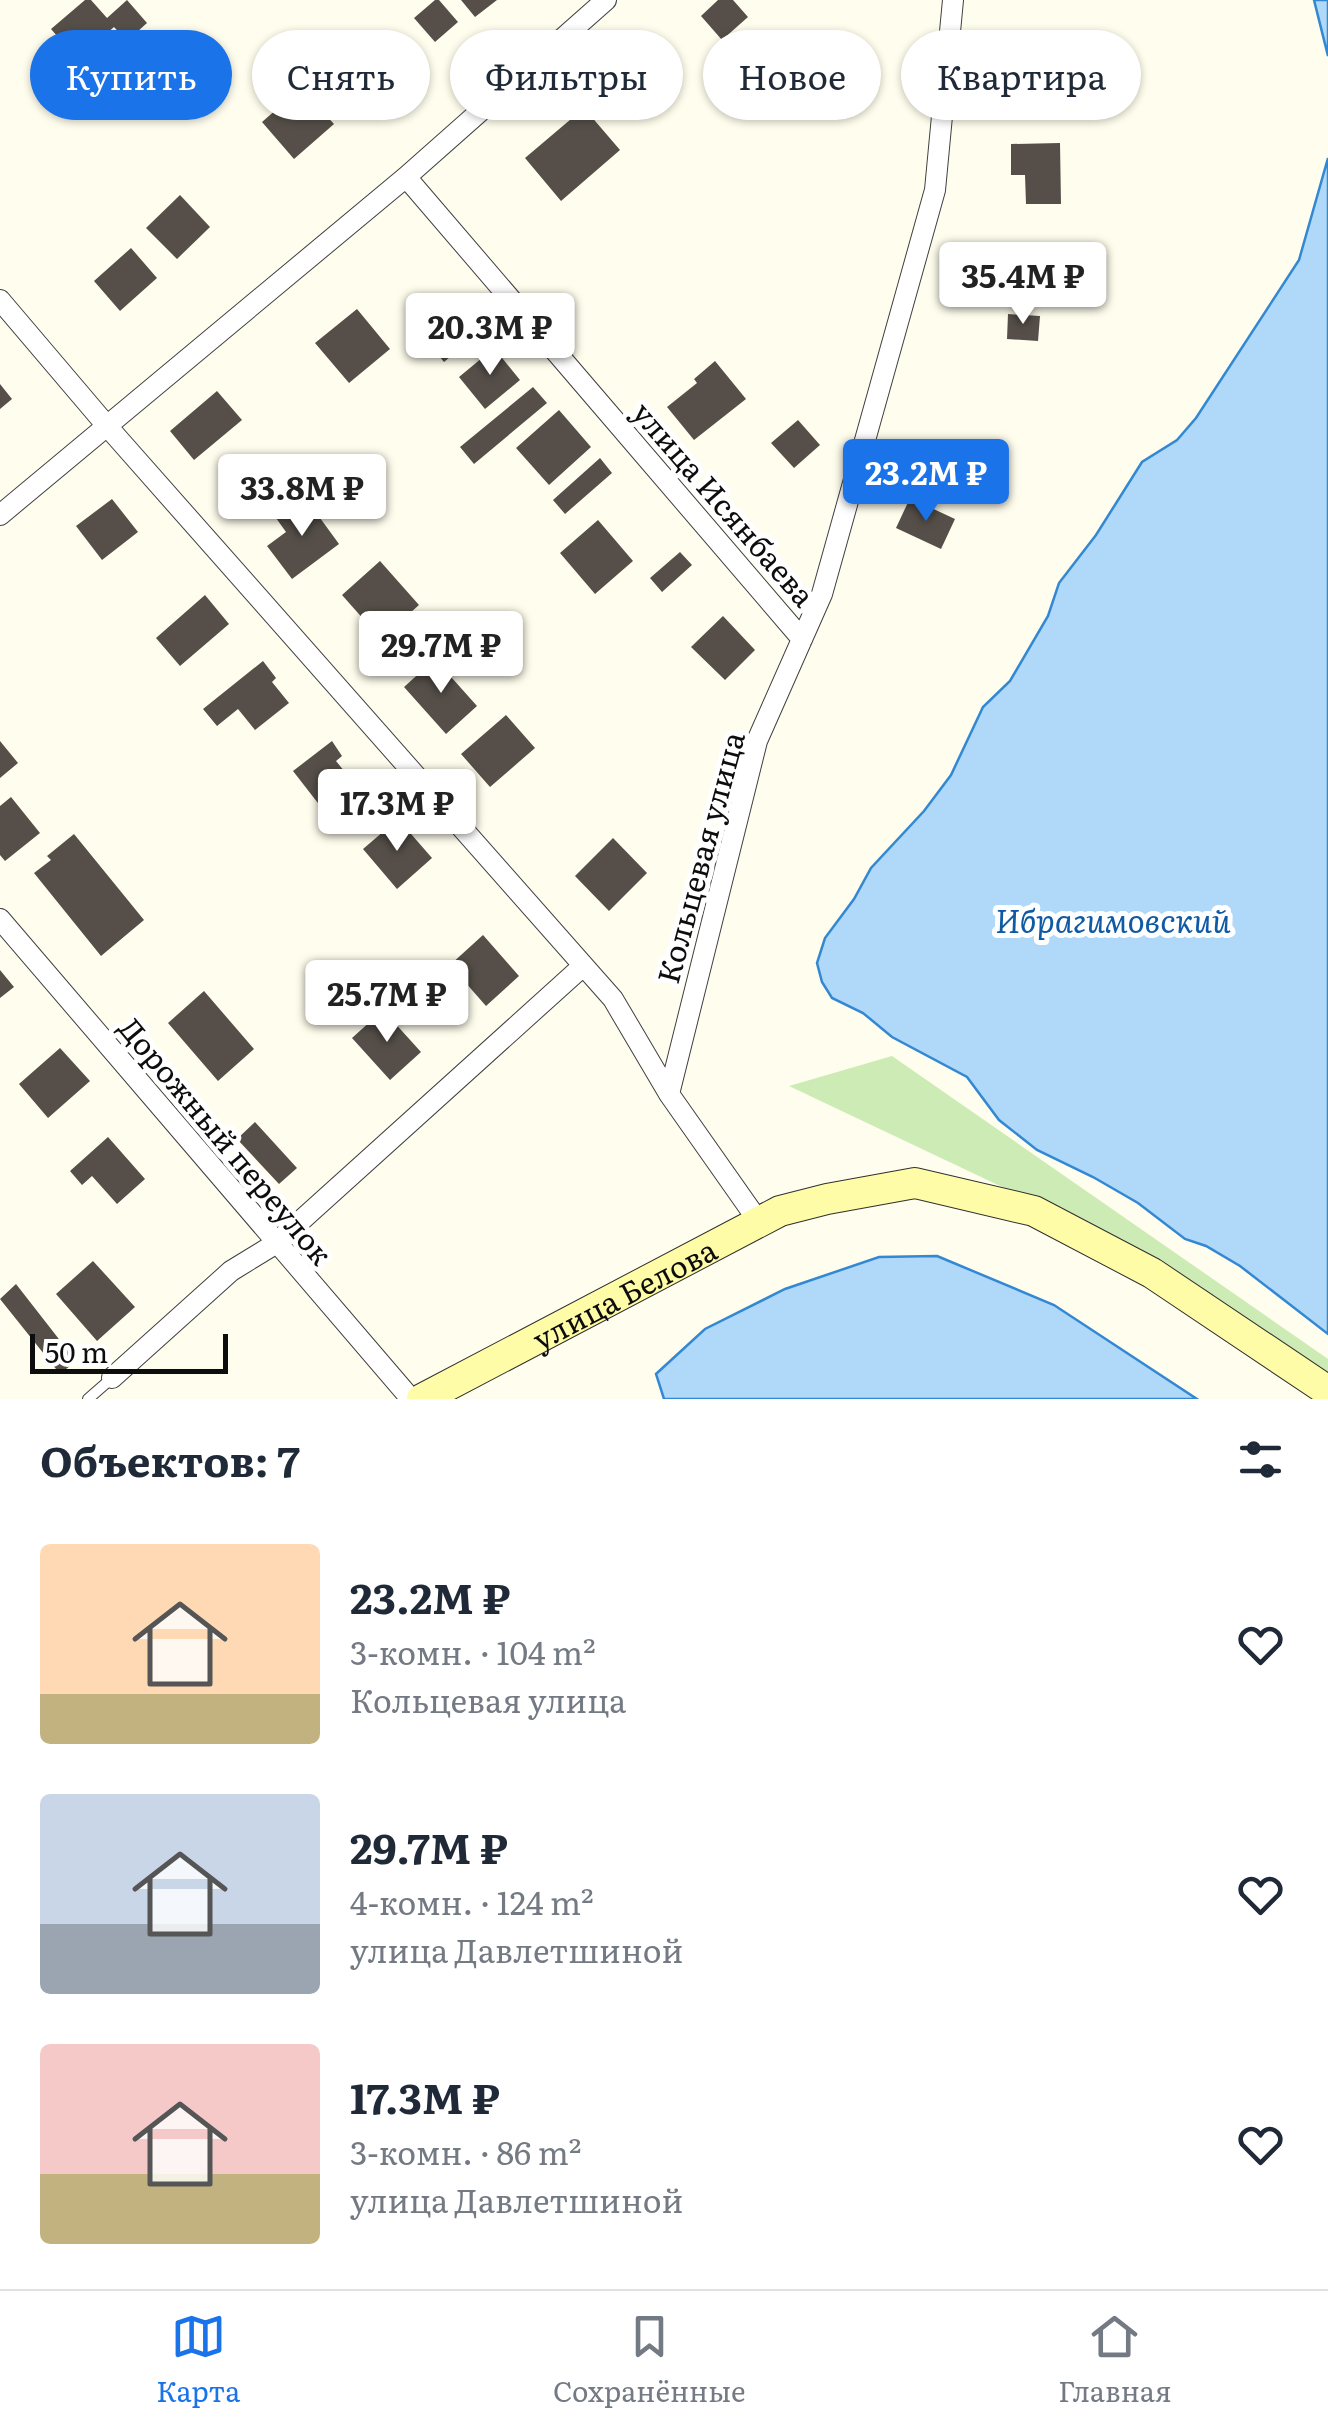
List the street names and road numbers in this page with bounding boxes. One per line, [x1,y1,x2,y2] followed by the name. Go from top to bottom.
[623,391,827,616] street label: улица Исянбаева
[644,725,754,988] street label: Кольцевая улица
[110,1007,344,1274] street label: Дорожный переулок
[524,1226,725,1360] street label: улица Белова

